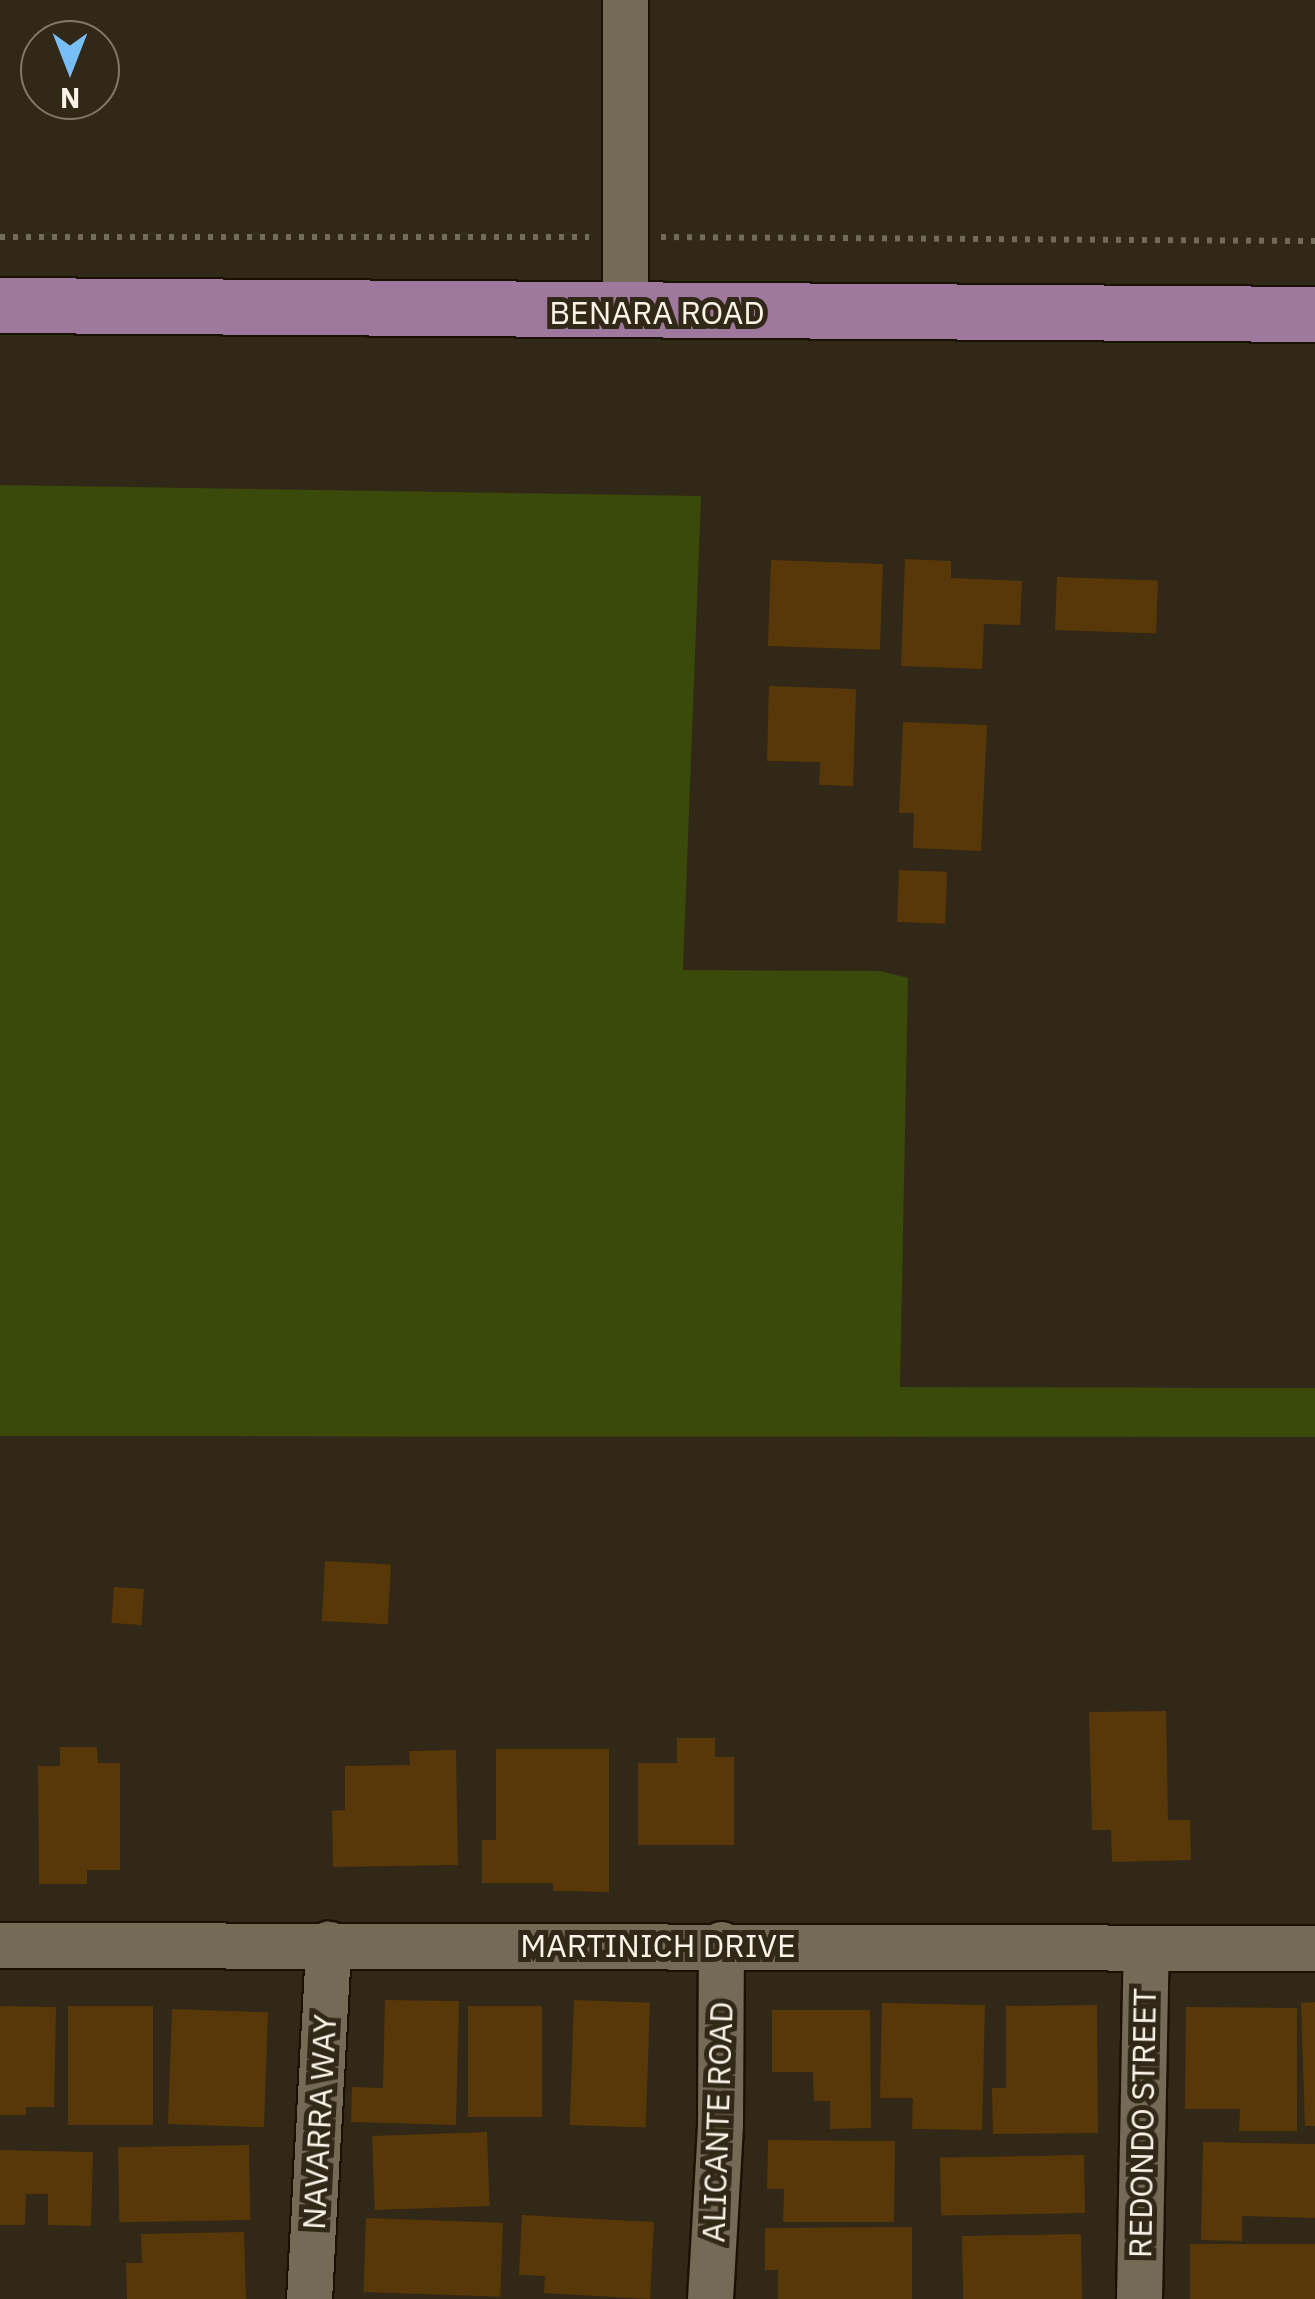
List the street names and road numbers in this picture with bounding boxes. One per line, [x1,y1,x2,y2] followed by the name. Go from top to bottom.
[549,293,765,331] street label: BENARA ROAD
[520,1926,796,1964] street label: MARTINICH DRIVE
[1120,1988,1164,2258] street label: REDONDO STREET
[694,2001,740,2243] street label: ALICANTE ROAD
[294,2013,344,2231] street label: NAVARRA WAY

